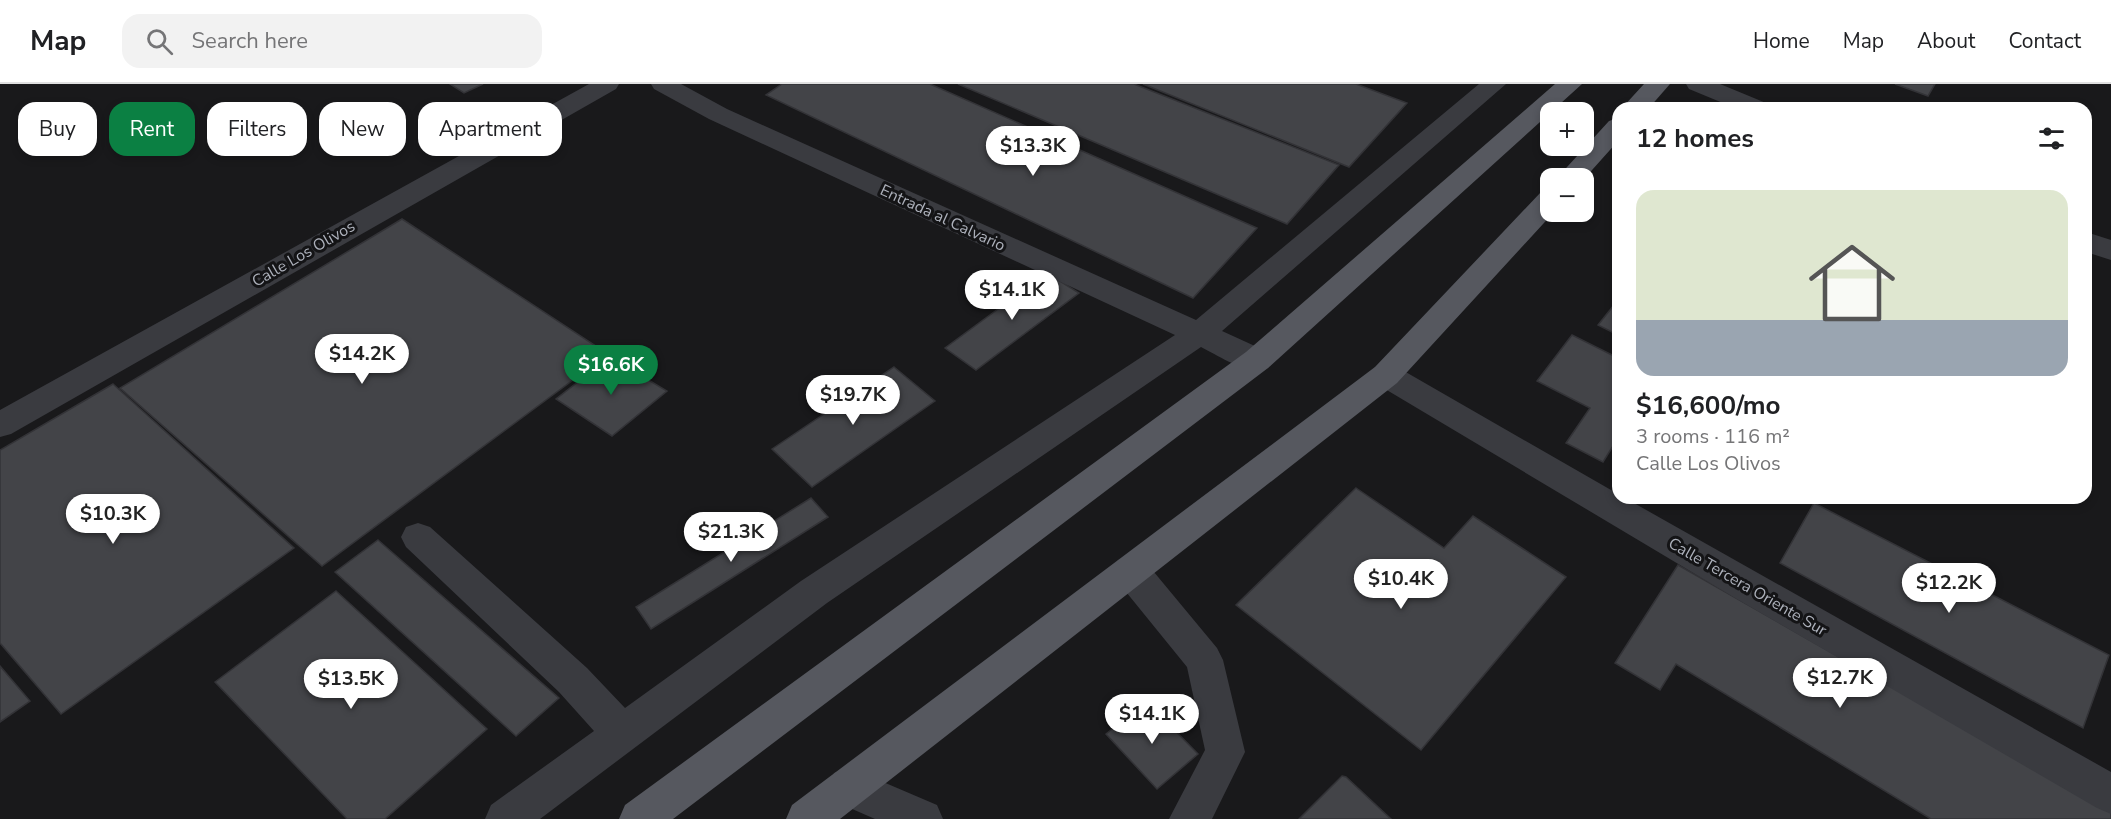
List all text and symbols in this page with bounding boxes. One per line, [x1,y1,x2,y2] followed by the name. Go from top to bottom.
[122,14,542,68] search box
[30,22,86,60] text: Map
[143,25,176,58] icon: search
[191,26,308,56] text: Search here
[1753,27,1810,55] text: Home
[1843,27,1884,55] text: Map
[1917,27,1975,55] text: About
[2008,27,2081,55] text: Contact
[18,102,97,156] chip: Buy
[109,102,195,156] chip: Rent
[207,102,307,156] chip: Filters
[319,102,406,156] chip: New
[418,102,562,156] chip: Apartment
[1540,102,1594,222] map controls
[1540,102,1594,156] button: +
[1636,121,1754,156] text: 12 homes
[2035,122,2068,155] icon: filters
[984,126,1082,177] pin: $13.3K
[1000,132,1066,159] text: $13.3K
[1540,168,1594,222] button: −
[876,179,1009,257] street label: Entrada al Calvario
[248,215,359,292] street label: Calle Los Olivos
[1798,229,1906,337] icon: home
[963,270,1061,321] pin: $14.1K
[979,276,1045,303] text: $14.1K
[313,334,411,385] pin: $14.2K
[329,340,395,367] text: $14.2K
[562,345,660,396] pin: $16.6K
[578,351,644,378] text: $16.6K
[804,375,902,426] pin: $19.7K
[820,381,886,408] text: $19.7K
[1636,388,1780,423] text: $16,600/mo
[1636,423,1790,450] text: 3 rooms · 116 m²
[1636,450,1781,477] text: Calle Los Olivos
[64,494,162,545] pin: $10.3K
[80,500,146,527] text: $10.3K
[682,512,780,563] pin: $21.3K
[698,518,764,545] text: $21.3K
[1664,532,1831,641] street label: Calle Tercera Oriente Sur
[1352,559,1450,610] pin: $10.4K
[1900,563,1998,614] pin: $12.2K
[1368,565,1434,592] text: $10.4K
[1916,569,1982,596] text: $12.2K
[1791,658,1889,709] pin: $12.7K
[302,659,400,710] pin: $13.5K
[1807,664,1873,691] text: $12.7K
[318,665,384,692] text: $13.5K
[1103,694,1201,745] pin: $14.1K
[1119,700,1185,727] text: $14.1K

